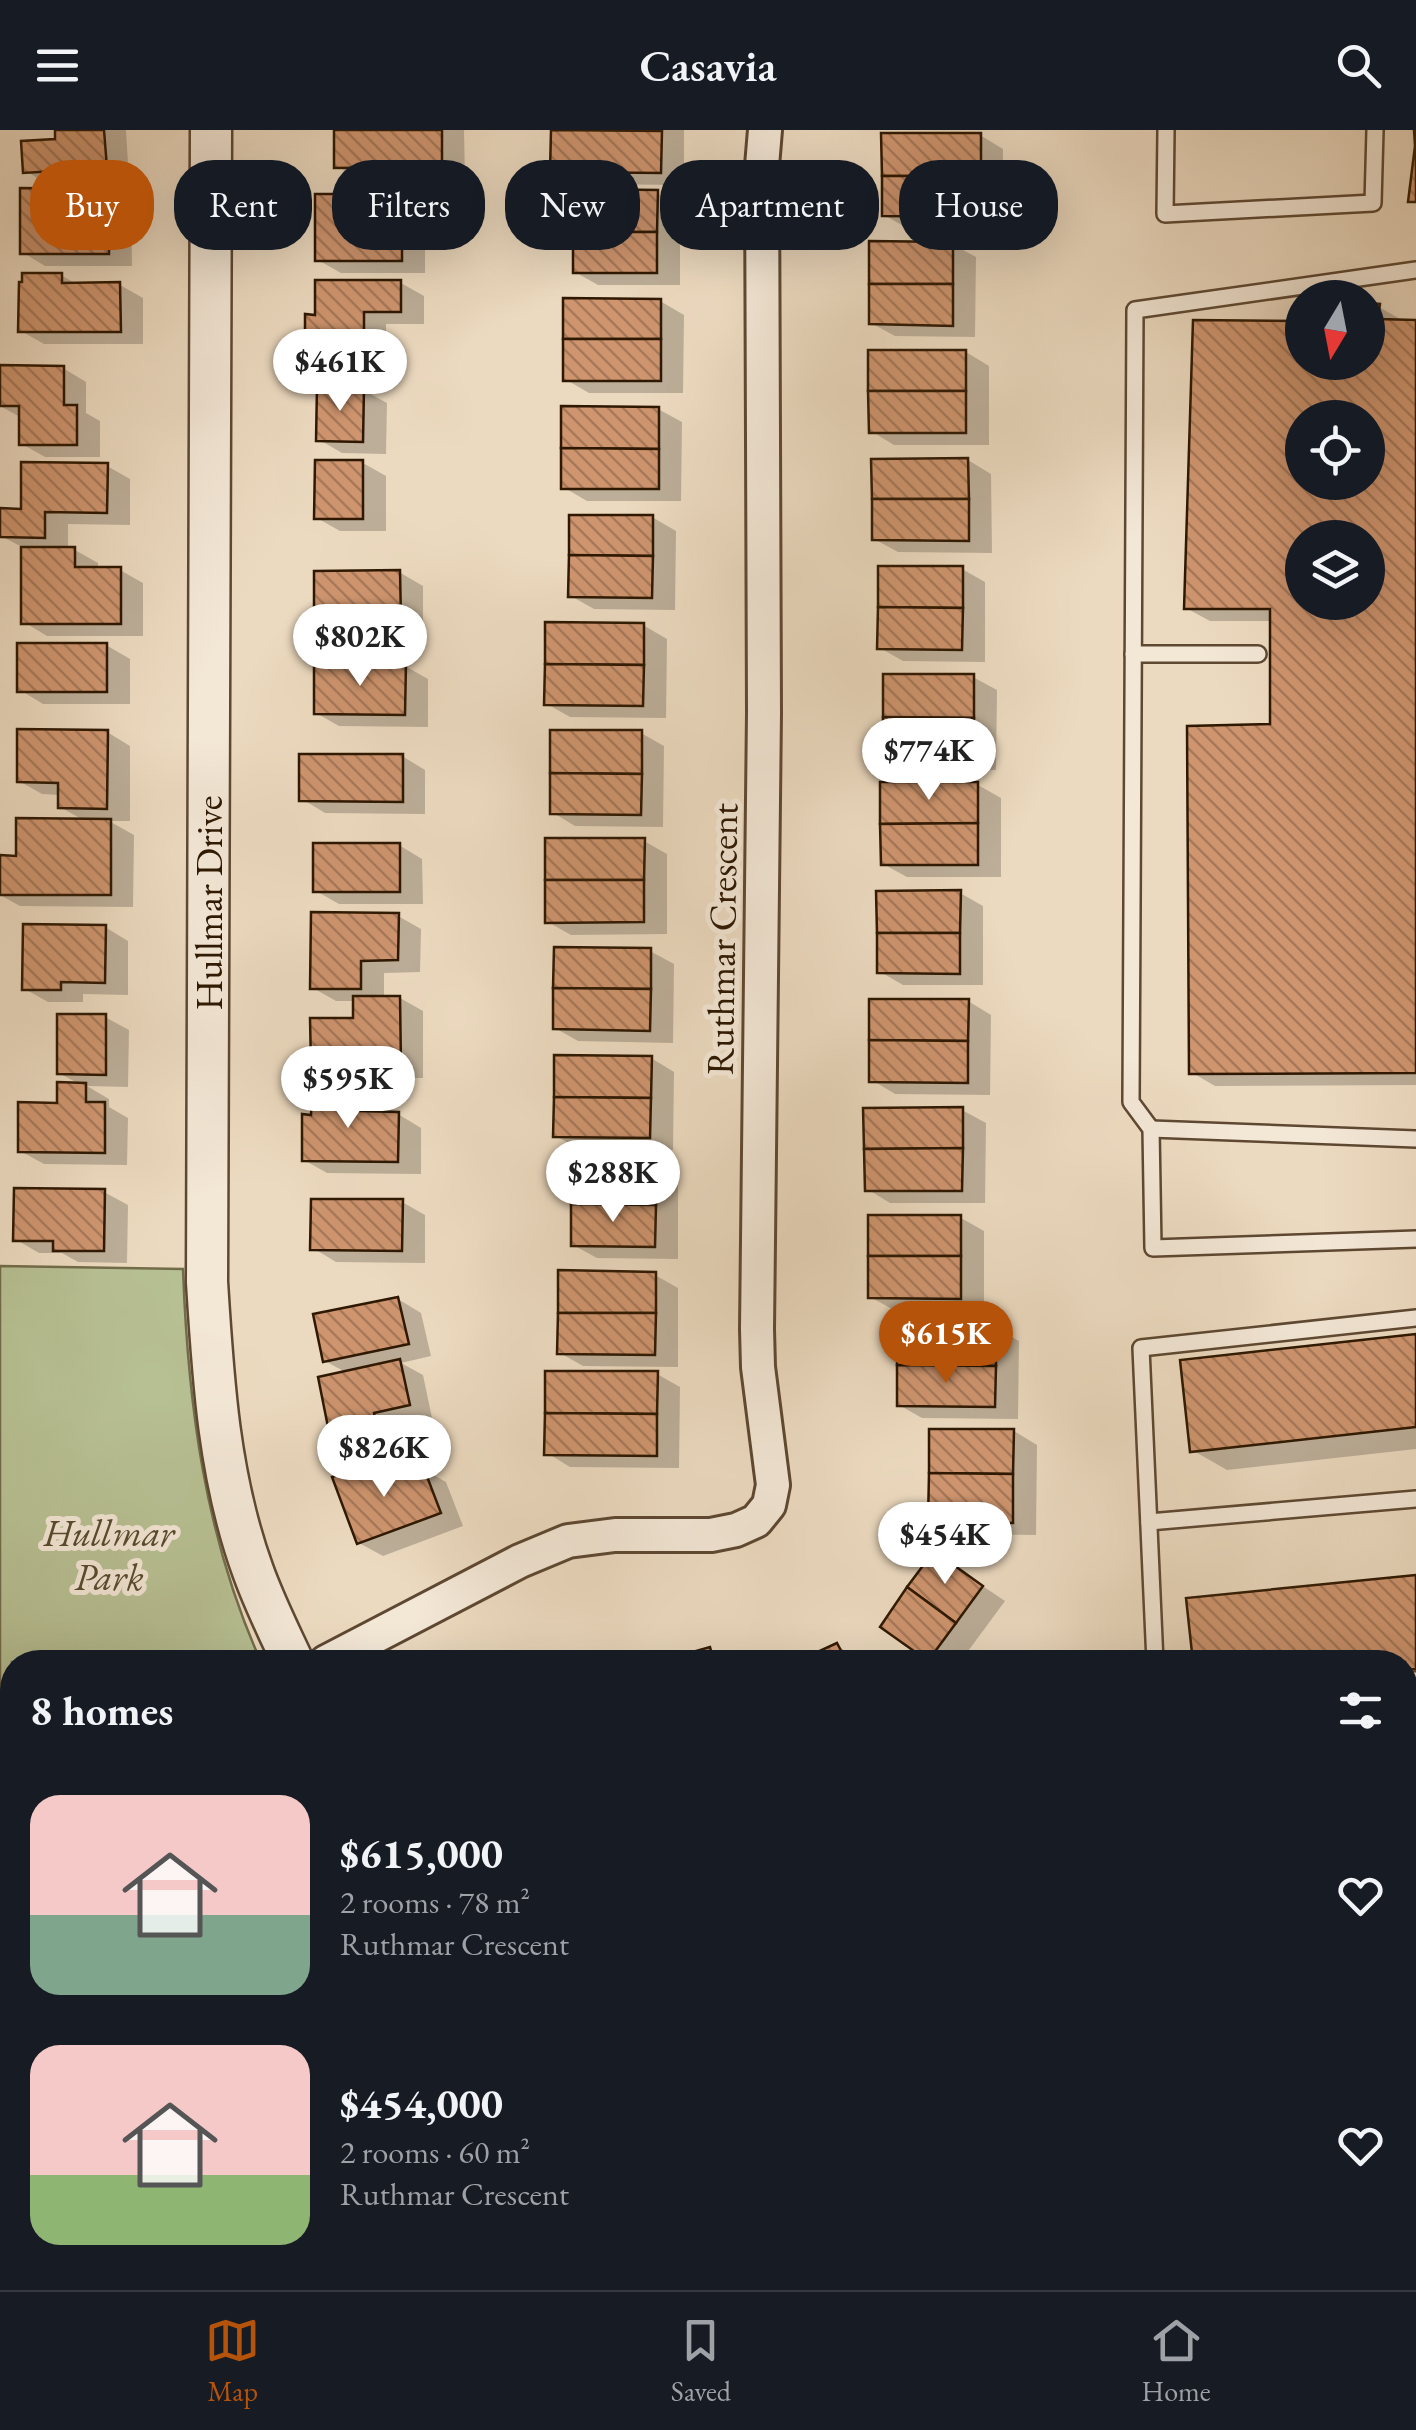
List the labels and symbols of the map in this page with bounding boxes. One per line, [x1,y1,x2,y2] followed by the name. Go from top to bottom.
[1285,280,1385,380] north arrow
[270,329,410,414] pin: $461K
[290,604,430,689] pin: $802K
[859,718,999,803] pin: $774K
[184,795,233,1011] street label: Hullmar Drive
[695,803,748,1075] street label: Ruthmar Crescent
[278,1046,418,1131] pin: $595K
[543,1140,683,1225] pin: $288K
[876,1301,1016,1386] pin: $615K
[314,1415,454,1500] pin: $826K
[875,1502,1015,1587] pin: $454K
[43,1508,176,1601] park label: Hullmar Park

